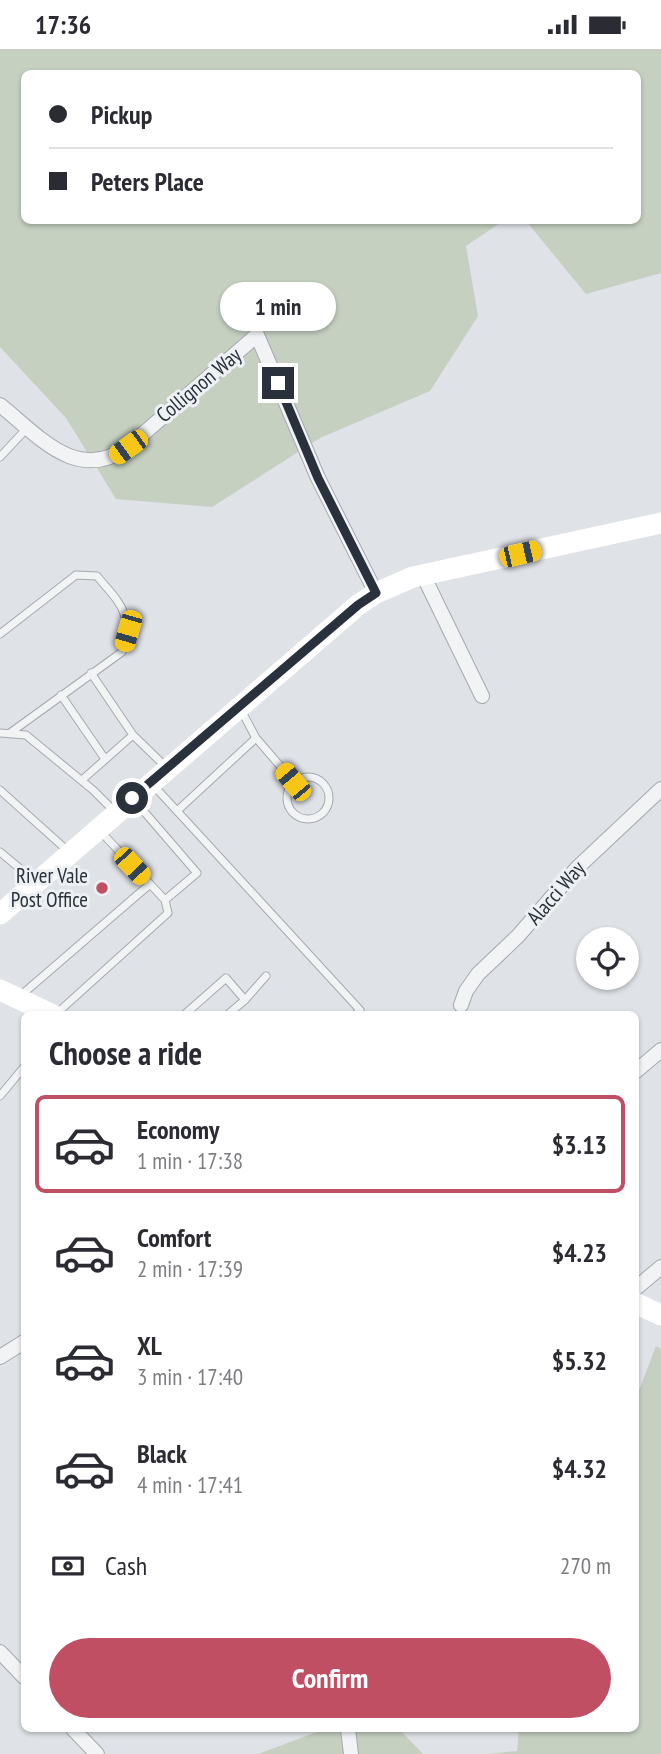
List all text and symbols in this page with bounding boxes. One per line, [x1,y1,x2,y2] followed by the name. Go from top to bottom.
[35,8,91,41] text: 17:36
[91,98,152,131] text: Pickup
[91,165,204,198] text: Peters Place
[220,281,336,331] callout: 1 min
[255,292,301,321] text: 1 min
[151,341,247,428] street label: Collignon Way
[262,367,294,399] route end
[105,426,152,468] car
[498,539,543,569] car
[113,608,144,654] car
[272,759,315,805] car
[116,782,148,814] route start
[110,843,155,889] car
[520,855,591,930] street label: Alacci Way
[11,862,88,913] place label: River Vale Post Office
[94,880,110,896] marker: River Vale Post Office
[576,927,639,990] map controls
[576,927,639,990] button: locate
[49,1032,202,1074] text: Choose a ride
[53,1113,116,1176] icon: car
[137,1113,219,1146] text: Economy
[552,1128,607,1161] text: $3.13
[137,1146,243,1175] text: 1 min · 17:38
[53,1221,116,1284] icon: car
[137,1221,211,1254] text: Comfort
[552,1236,607,1269] text: $4.23
[137,1254,243,1283] text: 2 min · 17:39
[53,1329,116,1392] icon: car
[137,1329,162,1362] text: XL
[552,1344,607,1377] text: $5.32
[137,1362,243,1391] text: 3 min · 17:40
[53,1437,116,1500] icon: car
[137,1437,187,1470] text: Black
[552,1452,607,1485] text: $4.32
[137,1470,243,1499] text: 4 min · 17:41
[49,1547,87,1585] icon: cash
[105,1549,147,1582] text: Cash
[560,1551,611,1580] text: 270 m
[49,1638,611,1718] button: Confirm

